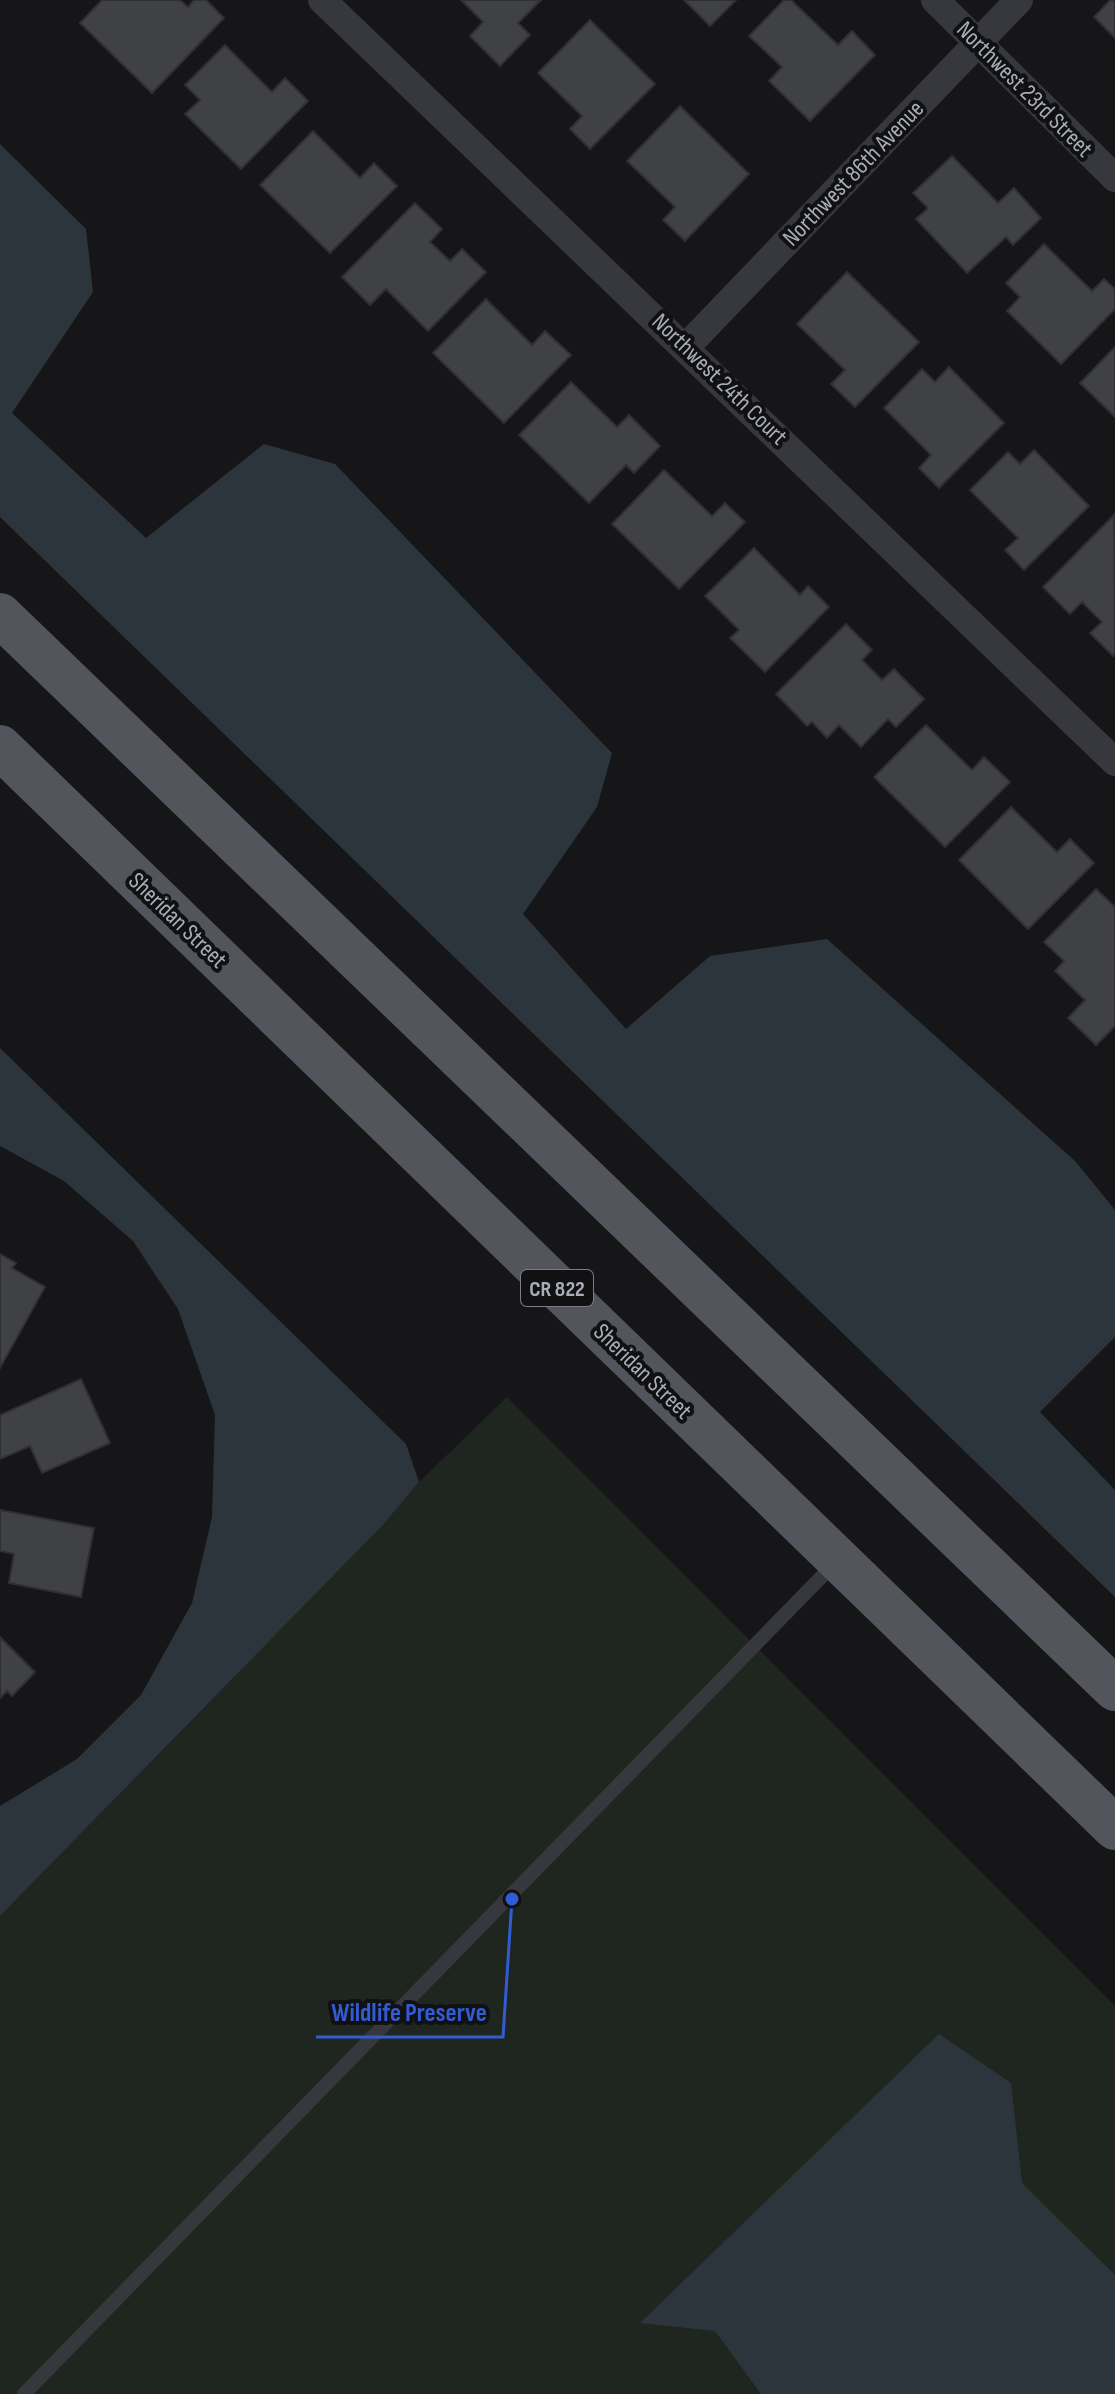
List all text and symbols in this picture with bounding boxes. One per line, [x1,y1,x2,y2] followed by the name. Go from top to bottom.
[951,15,1099,163] street label: Northwest 23rd Street
[777,95,930,252] street label: Northwest 86th Avenue
[646,308,793,451] street label: Northwest 24th Court
[122,866,233,974] street label: Sheridan Street
[521,1270,593,1306] road number: CR 822
[587,1317,698,1425] street label: Sheridan Street
[316,1987,503,2037] callout: Wildlife Preserve
[331,1998,487,2029] text: Wildlife Preserve

